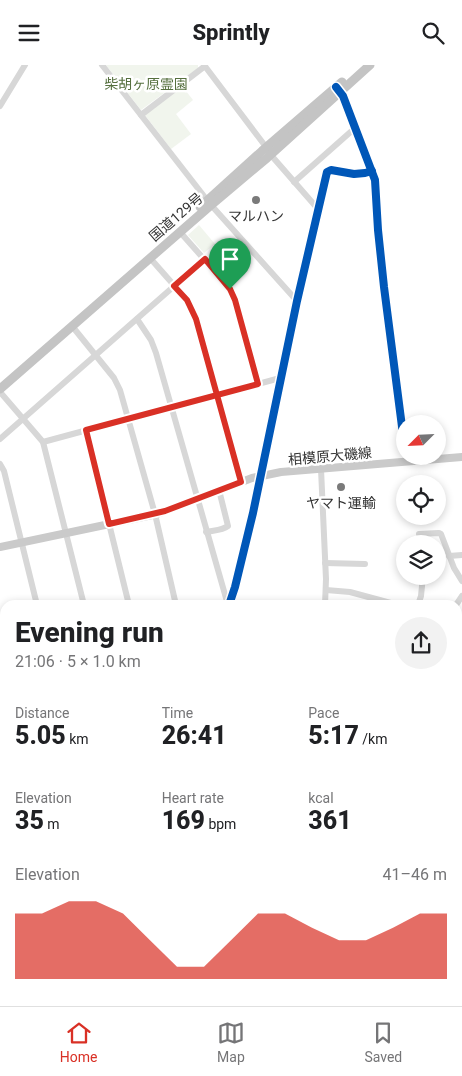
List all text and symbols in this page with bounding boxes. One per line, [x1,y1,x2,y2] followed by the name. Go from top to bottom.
[15,19,43,47] icon: menu
[419,19,447,47] icon: search
[192,20,270,45] text: Sprintly
[104,76,188,92] park label: 柴胡ヶ原霊園
[146,189,206,245] street label: 国道129号
[250,194,262,206] marker: マルハン
[228,208,284,224] place label: マルハン
[209,238,251,289] pin
[216,245,244,273] icon: arrive
[396,415,446,465] north arrow
[396,415,446,585] map controls
[287,444,373,468] street label: 相模原大磯線
[396,475,446,525] button: locate
[335,481,347,493] marker: ヤマト運輸
[306,495,376,511] place label: ヤマト運輸
[396,535,446,585] button: layers
[15,616,164,649] text: Evening run
[395,617,447,669] button: share
[15,652,141,671] text: 21:06 · 5 × 1.0 km
[15,705,70,721] text: Distance
[162,705,193,721] text: Time
[308,705,339,721] text: Pace
[15,721,66,750] text: 5.05
[162,721,227,750] text: 26:41
[308,721,359,750] text: 5:17
[66,731,89,747] text: km
[359,731,387,747] text: /km
[15,790,72,806] text: Elevation
[162,790,224,806] text: Heart rate
[308,790,334,806] text: kcal
[15,806,44,835] text: 35
[162,806,205,835] text: 169
[308,806,352,835] text: 361
[44,816,60,832] text: m
[205,816,236,832] text: bpm
[15,865,80,884] text: Elevation
[383,865,447,884] text: 41–46 m
[60,1019,97,1065] tab: Home
[217,1019,245,1065] tab: Map
[364,1019,402,1065] tab: Saved

